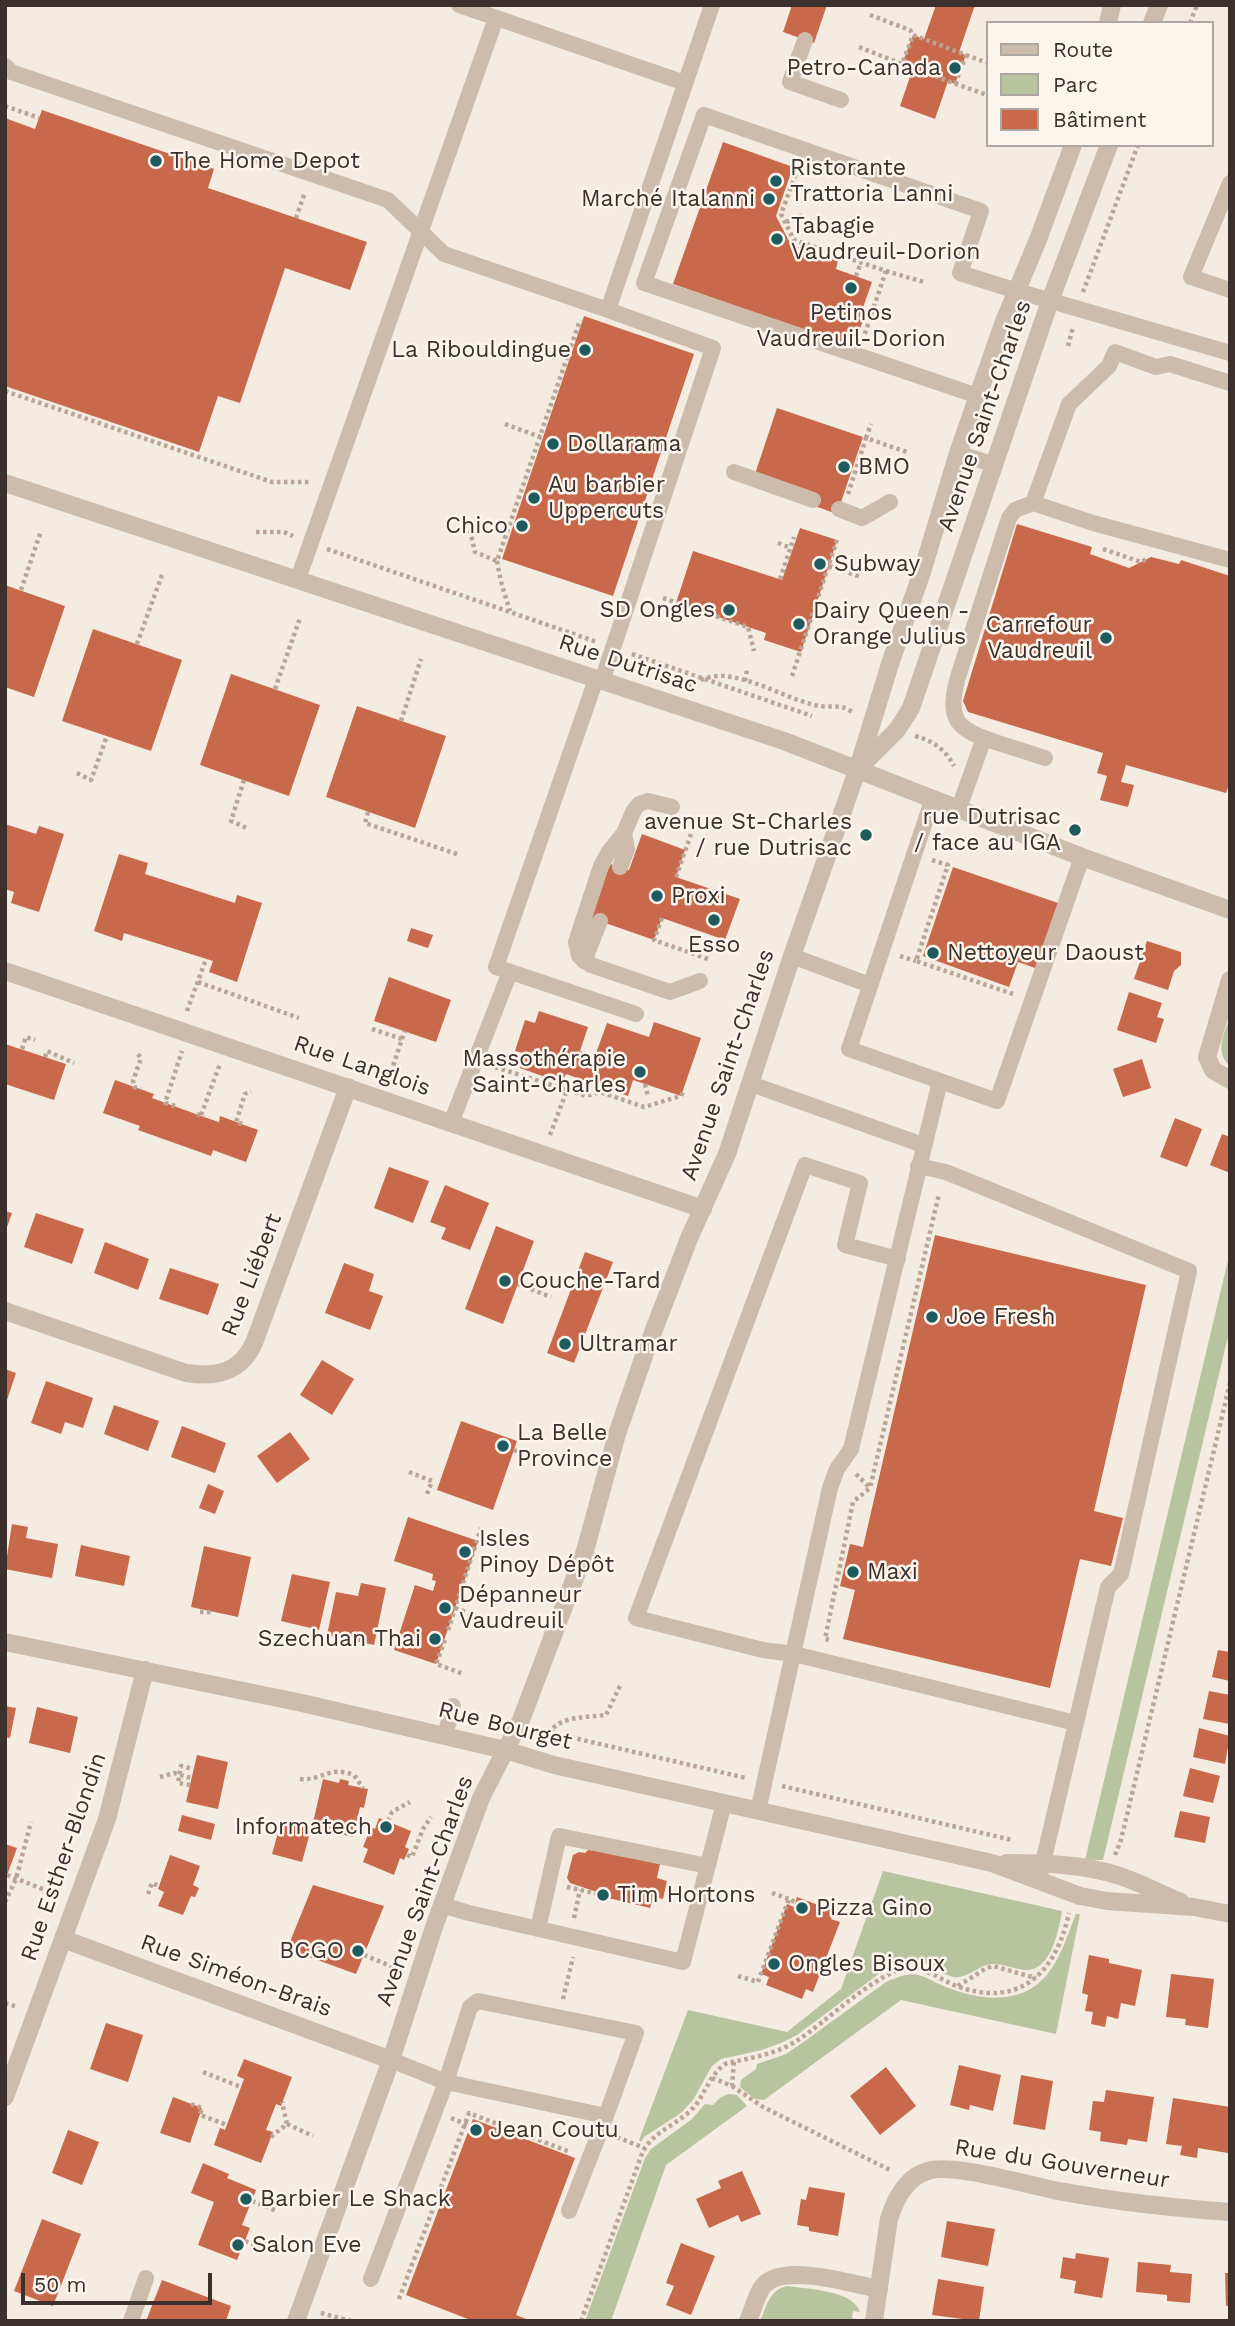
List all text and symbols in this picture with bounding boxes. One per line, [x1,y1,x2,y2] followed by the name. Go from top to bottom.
[986,21,1214,147] legend
[1053,37,1113,62] text: Route
[787,54,941,82] place label: Petro-Canada
[947,60,963,76] marker: Petro-Canada
[1053,72,1098,97] text: Parc
[1053,107,1146,132] text: Bâtiment
[170,147,360,175] place label: The Home Depot
[148,153,164,169] marker: The Home Depot
[790,154,953,208] place label: Ristorante Trattoria Lanni
[768,173,784,189] marker: Ristorante Trattoria Lanni
[581,185,755,213] place label: Marché Italanni
[761,191,777,207] marker: Marché Italanni
[791,212,980,266] place label: Tabagie Vaudreuil-Dorion
[769,231,785,247] marker: Tabagie Vaudreuil-Dorion
[843,280,859,296] marker: Petinos Vaudreuil-Dorion
[932,297,1038,535] street label: Avenue Saint-Charles
[756,299,946,353] place label: Petinos Vaudreuil-Dorion
[391,336,571,364] place label: La Ribouldingue
[577,342,593,358] marker: La Ribouldingue
[567,430,681,458] place label: Dollarama
[545,436,561,452] marker: Dollarama
[858,453,910,481] place label: BMO
[836,459,852,475] marker: BMO
[548,471,665,525] place label: Au barbier Uppercuts
[526,490,542,506] marker: Au barbier Uppercuts
[445,512,508,540] place label: Chico
[514,518,530,534] marker: Chico
[834,550,920,578] place label: Subway
[812,556,828,572] marker: Subway
[600,596,715,624] place label: SD Ongles
[813,597,970,651] place label: Dairy Queen - Orange Julius
[721,602,737,618] marker: SD Ongles
[986,611,1092,665] place label: Carrefour Vaudreuil
[791,616,807,632] marker: Dairy Queen - Orange Julius
[555,629,701,699] street label: Rue Dutrisac
[1098,630,1114,646] marker: Carrefour Vaudreuil
[914,803,1061,857] place label: rue Dutrisac / face au IGA
[644,808,852,862] place label: avenue St-Charles / rue Dutrisac
[1067,822,1083,838] marker: rue Dutrisac / face au IGA
[858,827,874,843] marker: avenue St-Charles / rue Dutrisac
[671,882,726,910] place label: Proxi
[649,888,665,904] marker: Proxi
[706,912,722,928] marker: Esso
[688,931,740,959] place label: Esso
[947,939,1144,967] place label: Nettoyeur Daoust
[925,945,941,961] marker: Nettoyeur Daoust
[675,946,781,1184] street label: Avenue Saint-Charles
[290,1030,434,1102] street label: Rue Langlois
[463,1045,626,1099] place label: Massothérapie Saint-Charles
[632,1064,648,1080] marker: Massothérapie Saint-Charles
[216,1210,288,1340] street label: Rue Liébert
[519,1267,661,1295] place label: Couche-Tard
[497,1273,513,1289] marker: Couche-Tard
[946,1303,1055,1331] place label: Joe Fresh
[924,1309,940,1325] marker: Joe Fresh
[579,1330,678,1358] place label: Ultramar
[557,1336,573,1352] marker: Ultramar
[517,1419,612,1473] place label: La Belle Province
[495,1438,511,1454] marker: La Belle Province
[479,1525,614,1579] place label: Isles Pinoy Dépôt
[457,1544,473,1560] marker: Isles Pinoy Dépôt
[867,1558,918,1586] place label: Maxi
[845,1564,861,1580] marker: Maxi
[459,1581,582,1635] place label: Dépanneur Vaudreuil
[437,1600,453,1616] marker: Dépanneur Vaudreuil
[258,1625,421,1653] place label: Szechuan Thai
[427,1631,443,1647] marker: Szechuan Thai
[435,1696,575,1756] street label: Rue Bourget
[15,1749,113,1965] street label: Rue Esther-Blondin
[371,1772,479,2010] street label: Avenue Saint-Charles
[235,1813,372,1841] place label: Informatech
[378,1819,394,1835] marker: Informatech
[617,1881,755,1909] place label: Tim Hortons
[595,1887,611,1903] marker: Tim Hortons
[816,1894,932,1922] place label: Pizza Gino
[794,1900,810,1916] marker: Pizza Gino
[137,1929,335,2023] street label: Rue Siméon-Brais
[279,1937,344,1965] place label: BCGO
[350,1943,366,1959] marker: BCGO
[788,1950,945,1978] place label: Ongles Bisoux
[766,1956,782,1972] marker: Ongles Bisoux
[490,2116,619,2144] place label: Jean Coutu
[468,2122,484,2138] marker: Jean Coutu
[953,2133,1171,2195] street label: Rue du Gouverneur
[260,2185,451,2213] place label: Barbier Le Shack
[238,2191,254,2207] marker: Barbier Le Shack
[252,2231,362,2259] place label: Salon Eve
[230,2237,246,2253] marker: Salon Eve
[24,2260,215,2304] scale bar
[34,2272,86,2297] text: 50 m

